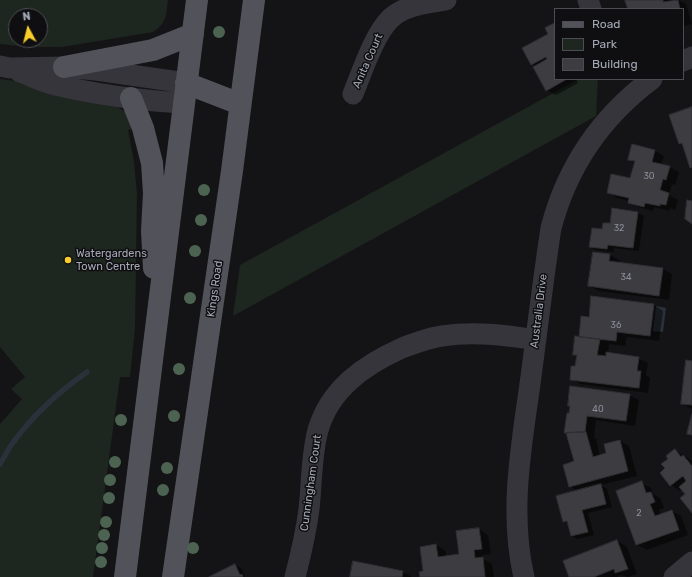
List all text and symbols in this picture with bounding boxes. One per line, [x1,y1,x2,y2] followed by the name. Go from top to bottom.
[8,8,48,48] north arrow
[554,8,684,80] legend
[22,10,31,24] text: N
[592,17,620,31] text: Road
[350,32,386,90] street label: Anita Court
[592,37,617,51] text: Park
[592,57,638,71] text: Building
[643,171,655,181] house number: 30
[614,223,624,233] house number: 32
[76,247,147,273] place label: Watergardens Town Centre
[63,255,73,265] marker: Watergardens Town Centre
[205,260,225,318] street label: Kings Road
[621,272,631,282] house number: 34
[528,273,550,349] street label: Australia Drive
[611,320,621,330] house number: 36
[592,404,604,414] house number: 40
[298,434,324,532] street label: Cunningham Court
[636,508,642,518] house number: 2

